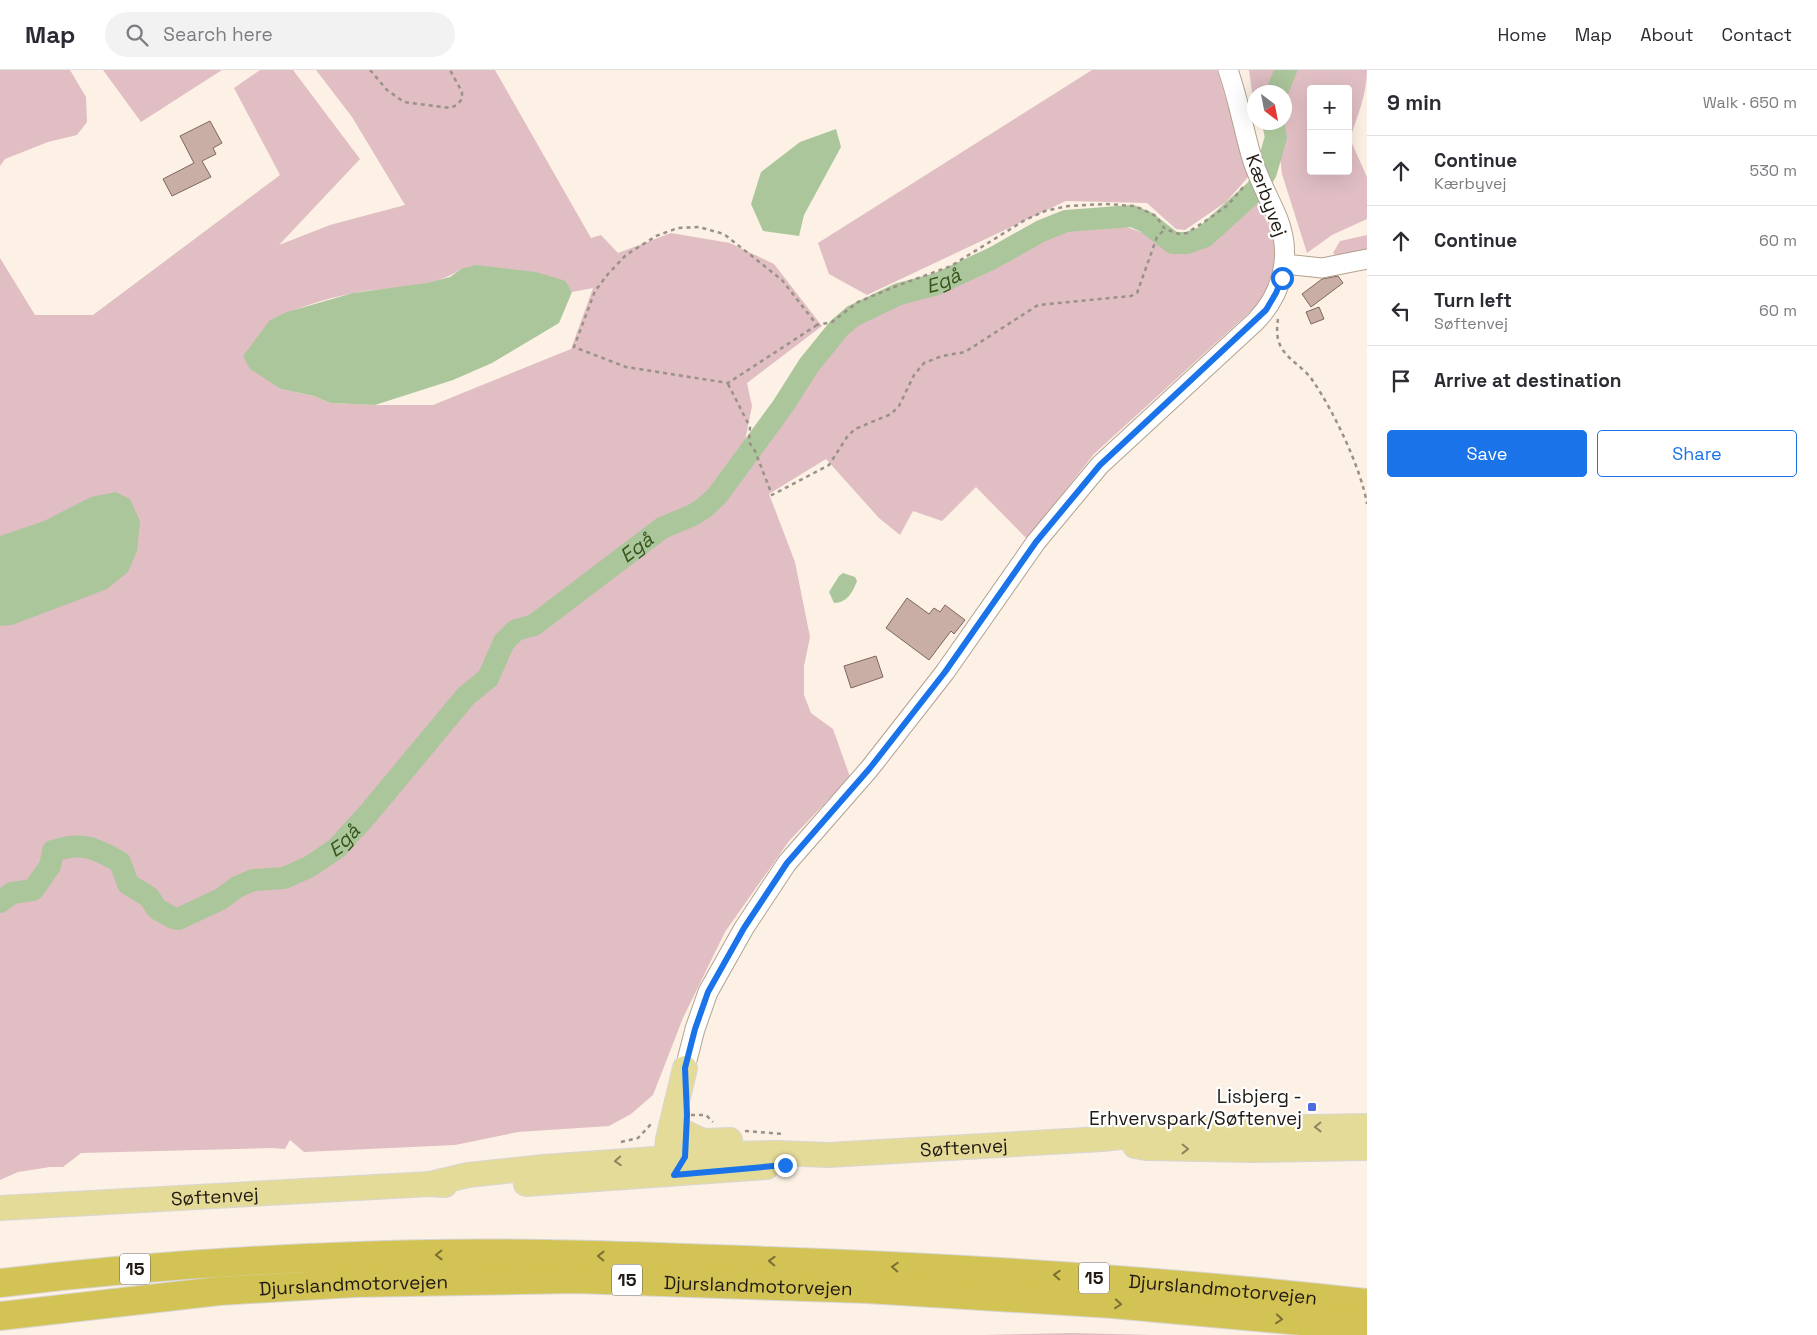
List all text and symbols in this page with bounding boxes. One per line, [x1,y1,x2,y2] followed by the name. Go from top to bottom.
[105,12,455,57] search box
[25,19,75,50] text: Map
[123,21,151,49] icon: search
[163,22,273,47] text: Search here
[1498,23,1547,46] text: Home
[1575,23,1612,46] text: Map
[1640,23,1694,46] text: About
[1722,23,1792,46] text: Contact
[1247,85,1292,130] north arrow
[1307,85,1352,175] map controls
[1307,85,1352,130] button: +
[1387,89,1442,116] text: 9 min
[1703,92,1797,113] text: Walk · 650 m
[1307,130,1352,175] button: −
[1434,148,1517,173] text: Continue
[1240,150,1293,240] street label: Kærbyvej
[1387,157,1415,185] icon: ahead
[1750,160,1797,181] text: 530 m
[1434,173,1506,194] text: Kærbyvej
[1387,227,1415,255] icon: ahead
[1434,228,1517,253] text: Continue
[1759,230,1797,251] text: 60 m
[923,262,965,299] water label: Egå
[1271,267,1294,290] route start
[1434,288,1512,313] text: Turn left
[1387,297,1415,325] icon: left
[1759,300,1797,321] text: 60 m
[1434,313,1508,334] text: Søftenvej
[1387,367,1415,395] icon: arrive
[1434,368,1622,393] text: Arrive at destination
[1387,430,1587,477] button: Save
[1597,430,1797,477] button: Share
[614,526,659,569] water label: Egå
[323,818,366,863] water label: Egå
[1089,1084,1302,1131] place label: Lisbjerg - Erhvervspark/Søftenvej
[1306,1101,1318,1113] marker: Lisbjerg - Erhvervspark/Søftenvej
[1314,1122,1322,1132] one-way arrow
[919,1133,1008,1163] street label: Søftenvej
[1181,1144,1189,1154] one-way arrow
[774,1154,797,1177] route end
[613,1156,621,1167] one-way arrow
[170,1182,259,1211] street label: Søftenvej
[434,1250,442,1260] one-way arrow
[597,1251,604,1261] one-way arrow
[120,1254,150,1284] road number: 15
[767,1256,775,1266] one-way arrow
[890,1261,898,1272] one-way arrow
[1079,1262,1109,1294] road number: 15
[612,1264,642,1296] road number: 15
[258,1269,448,1302] street label: Djurslandmotorvejen
[1128,1269,1318,1311] street label: Djurslandmotorvejen
[663,1270,853,1302] street label: Djurslandmotorvejen
[1053,1270,1061,1281] one-way arrow
[1114,1299,1122,1310] one-way arrow
[1276,1313,1284,1324] one-way arrow

